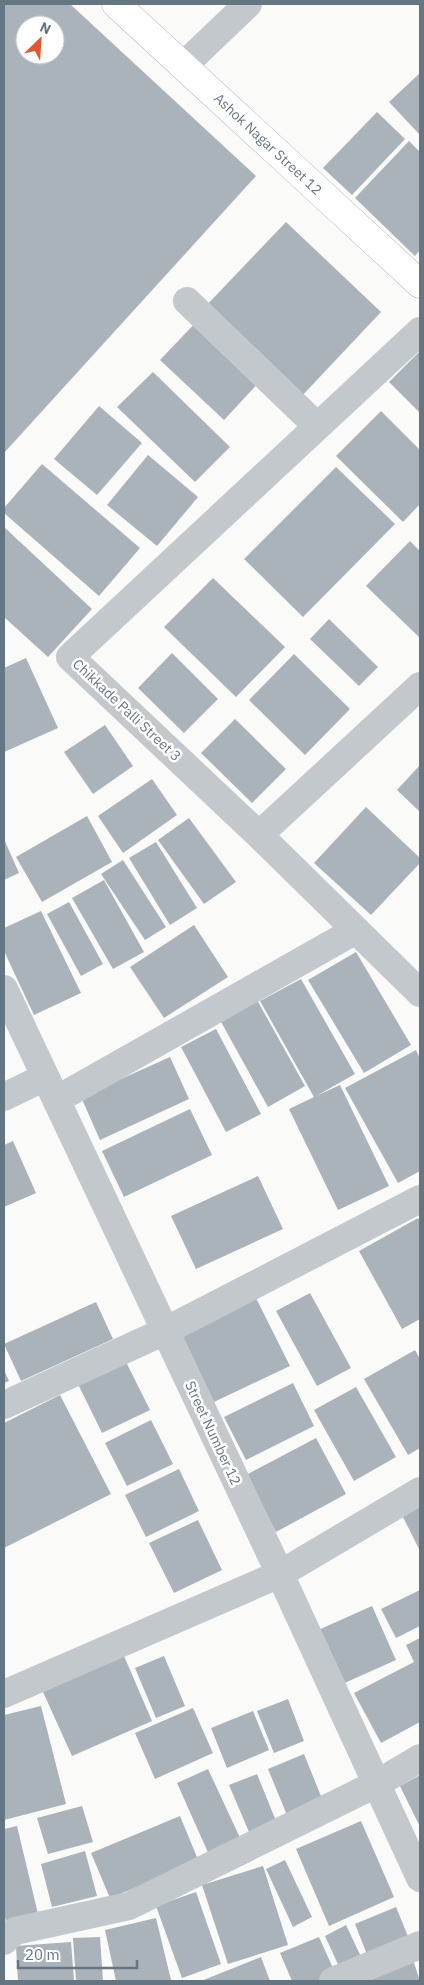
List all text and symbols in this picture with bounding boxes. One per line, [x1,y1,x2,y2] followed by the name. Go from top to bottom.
[15,15,65,65] north arrow
[37,18,54,39] text: N
[210,89,326,199] street label: Ashok Nagar Street 12
[69,655,185,765] street label: Chikkade Palli Street 3
[181,1378,245,1488] street label: Street Number 12
[18,1938,136,1970] scale bar
[25,1945,60,1964] text: 20 m

